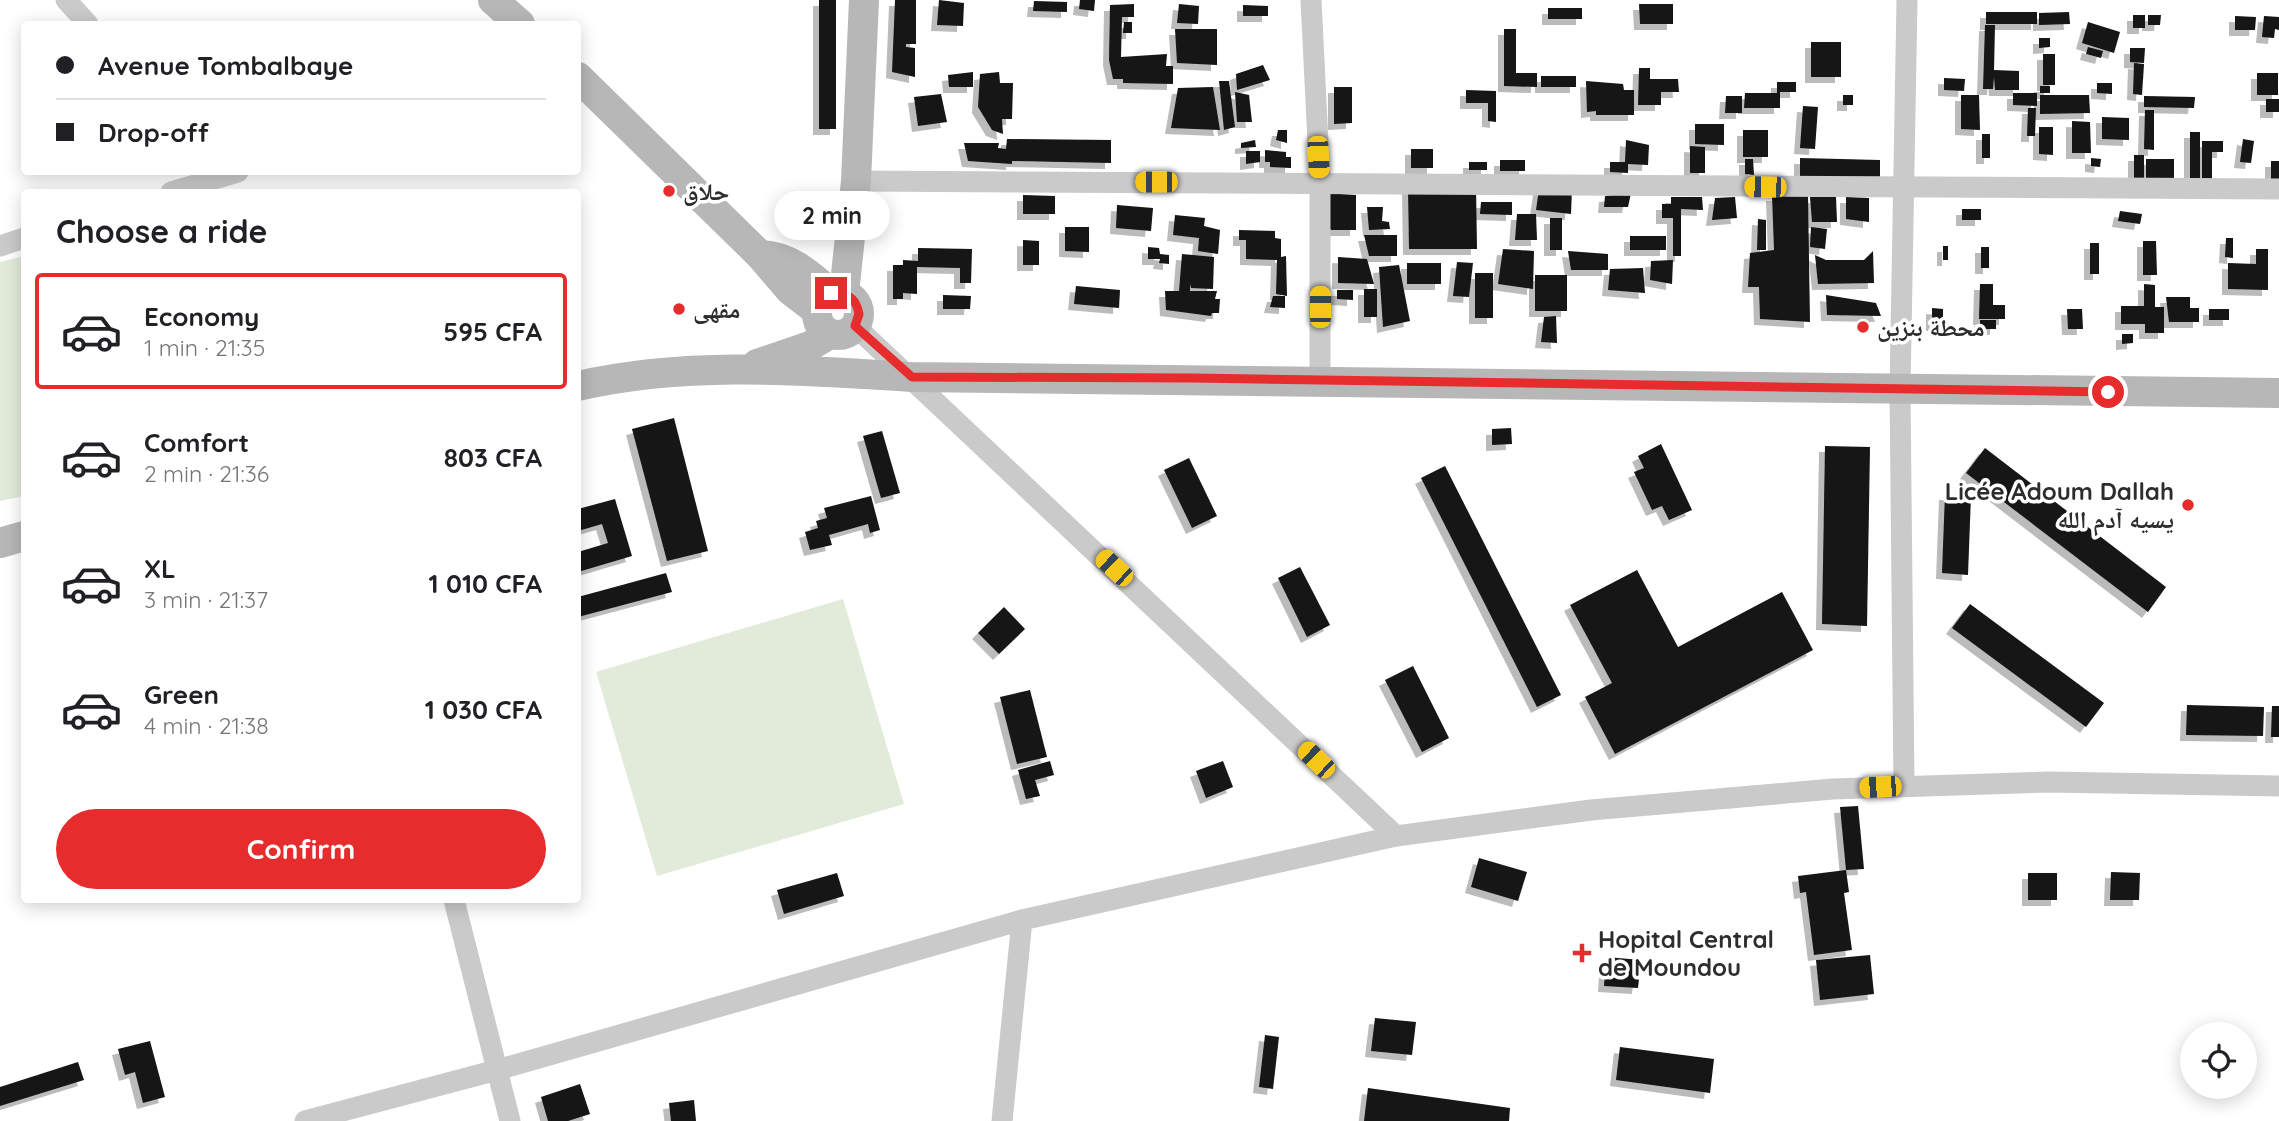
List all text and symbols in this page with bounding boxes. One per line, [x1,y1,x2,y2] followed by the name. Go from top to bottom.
[98,49,353,82] text: Avenue Tombalbaye
[98,116,209,149] text: Drop-off
[1307,135,1330,179] car
[1136,172,1178,193] car
[683,176,729,206] place label: حلاق
[1744,176,1787,198] car
[661,183,677,199] marker: حلاق
[773,191,889,240] callout: 2 min
[802,201,862,230] text: 2 min
[56,211,268,251] text: Choose a ride
[815,277,847,309] route end
[1310,286,1331,328] car
[693,294,740,324] place label: مقهى
[60,300,123,363] icon: car
[144,300,259,333] text: Economy
[671,301,687,317] marker: مقهى
[1877,312,1985,342] place label: محطة بنزين
[443,315,542,348] text: 595 CFA
[1855,319,1871,335] marker: محطة بنزين
[144,333,265,362] text: 1 min · 21:35
[2092,376,2124,408] route start
[60,426,123,489] icon: car
[144,426,249,459] text: Comfort
[444,441,542,474] text: 803 CFA
[144,459,269,488] text: 2 min · 21:36
[1945,476,2174,537] place label: Licée Adoum Dallah يسيه آدم الله
[2180,497,2196,513] marker: Licée Adoum Dallah يسيه آدم الله
[1092,546,1137,590] car
[60,552,123,615] icon: car
[144,552,176,585] text: XL
[429,567,542,600] text: 1 010 CFA
[144,585,268,614] text: 3 min · 21:37
[60,678,123,741] icon: car
[144,678,219,711] text: Green
[425,693,542,726] text: 1 030 CFA
[144,711,269,740] text: 4 min · 21:38
[1294,738,1339,782] car
[1859,775,1902,799] car
[56,809,546,889] button: Confirm
[1598,924,1774,982] place label: Hopital Central de Moundou
[1572,943,1592,963] marker: Hopital Central de Moundou
[2180,1022,2257,1099] map controls
[2180,1022,2257,1099] button: locate

